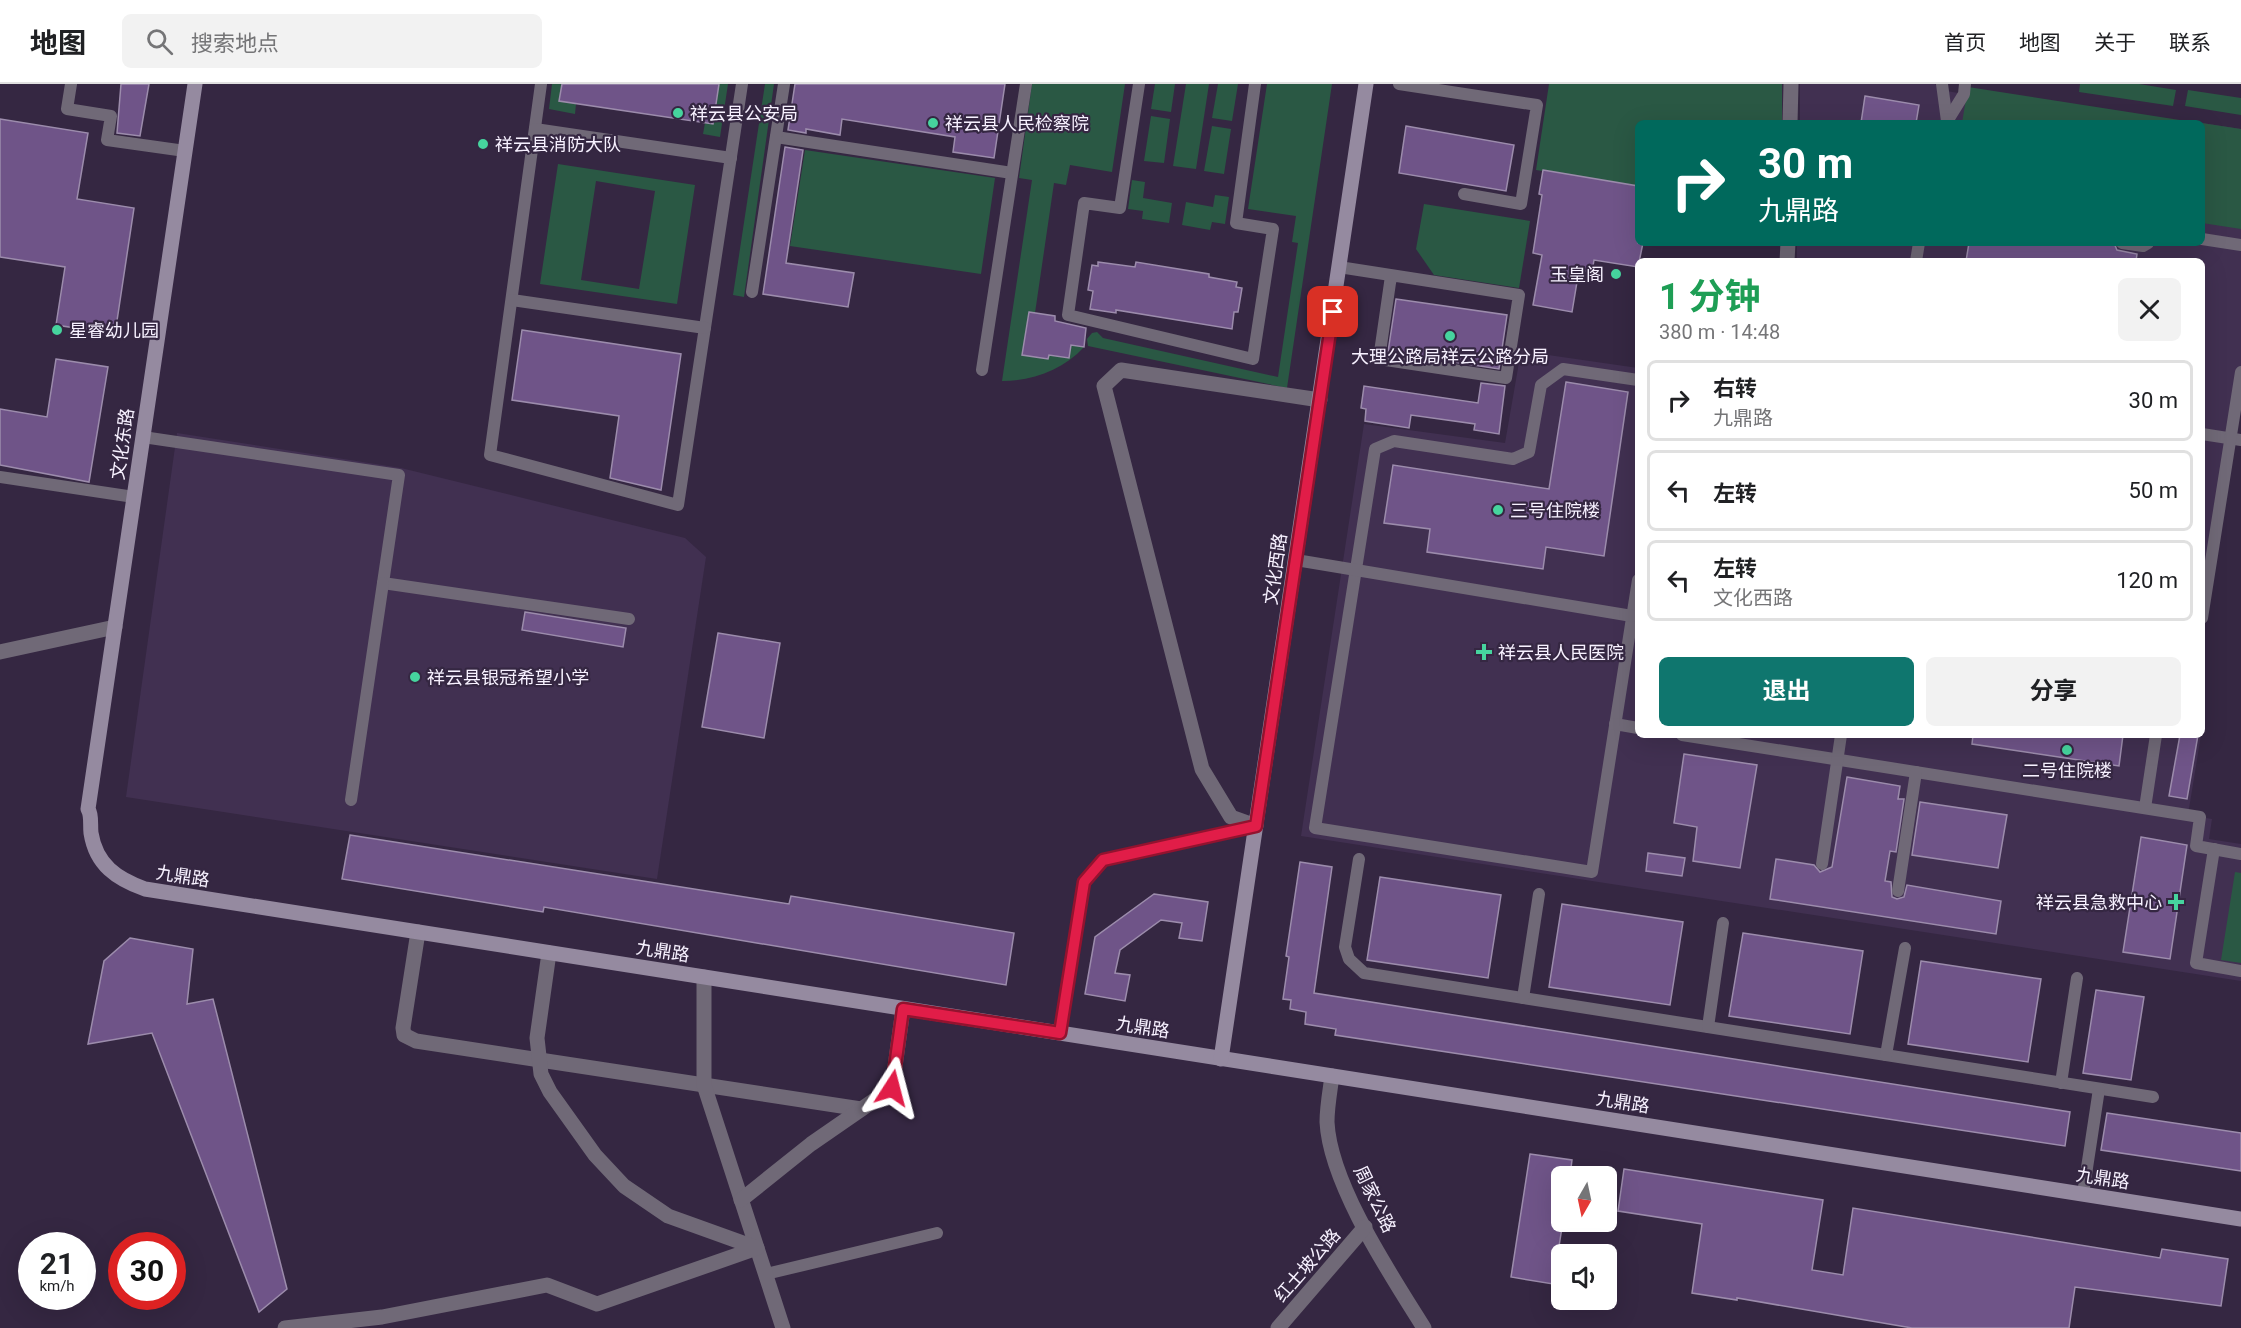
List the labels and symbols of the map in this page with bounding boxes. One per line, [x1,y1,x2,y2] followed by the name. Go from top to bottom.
[690,103,798,124] place label: 祥云县公安局
[671,106,685,120] marker: 祥云县公安局
[945,113,1089,134] place label: 祥云县人民检察院
[926,116,940,130] marker: 祥云县人民检察院
[495,134,621,155] place label: 祥云县消防大队
[476,137,490,151] marker: 祥云县消防大队
[1550,264,1604,285] place label: 玉皇阁
[1609,267,1623,281] marker: 玉皇阁
[1307,286,1358,337] pin
[69,320,159,341] place label: 星睿幼儿园
[50,323,64,337] marker: 星睿幼儿园
[1443,329,1457,343] marker: 大理公路局祥云公路分局
[1351,346,1549,367] place label: 大理公路局祥云公路分局
[107,407,137,481] street label: 文化东路
[1510,500,1600,521] place label: 三号住院楼
[1491,503,1505,517] marker: 三号住院楼
[1260,532,1290,606] street label: 文化西路
[1498,642,1624,663] place label: 祥云县人民医院
[1475,643,1493,661] marker: 祥云县人民医院
[427,667,589,688] place label: 祥云县银冠希望小学
[408,670,422,684] marker: 祥云县银冠希望小学
[2060,743,2074,757] marker: 二号住院楼
[2022,760,2112,781] place label: 二号住院楼
[155,861,211,891] street label: 九鼎路
[2036,892,2162,913] place label: 祥云县急救中心
[2167,893,2185,911] marker: 祥云县急救中心
[635,936,691,966] street label: 九鼎路
[1115,1012,1171,1042] street label: 九鼎路
[860,1056,924,1120] position arrow
[1595,1087,1651,1117] street label: 九鼎路
[1350,1162,1400,1236] street label: 周家公路
[2075,1163,2131,1193] street label: 九鼎路
[1551,1166,1617,1232] north arrow
[1270,1224,1344,1306] street label: 红土坡公路
[108,1232,186,1310] speed limit sign: 30

